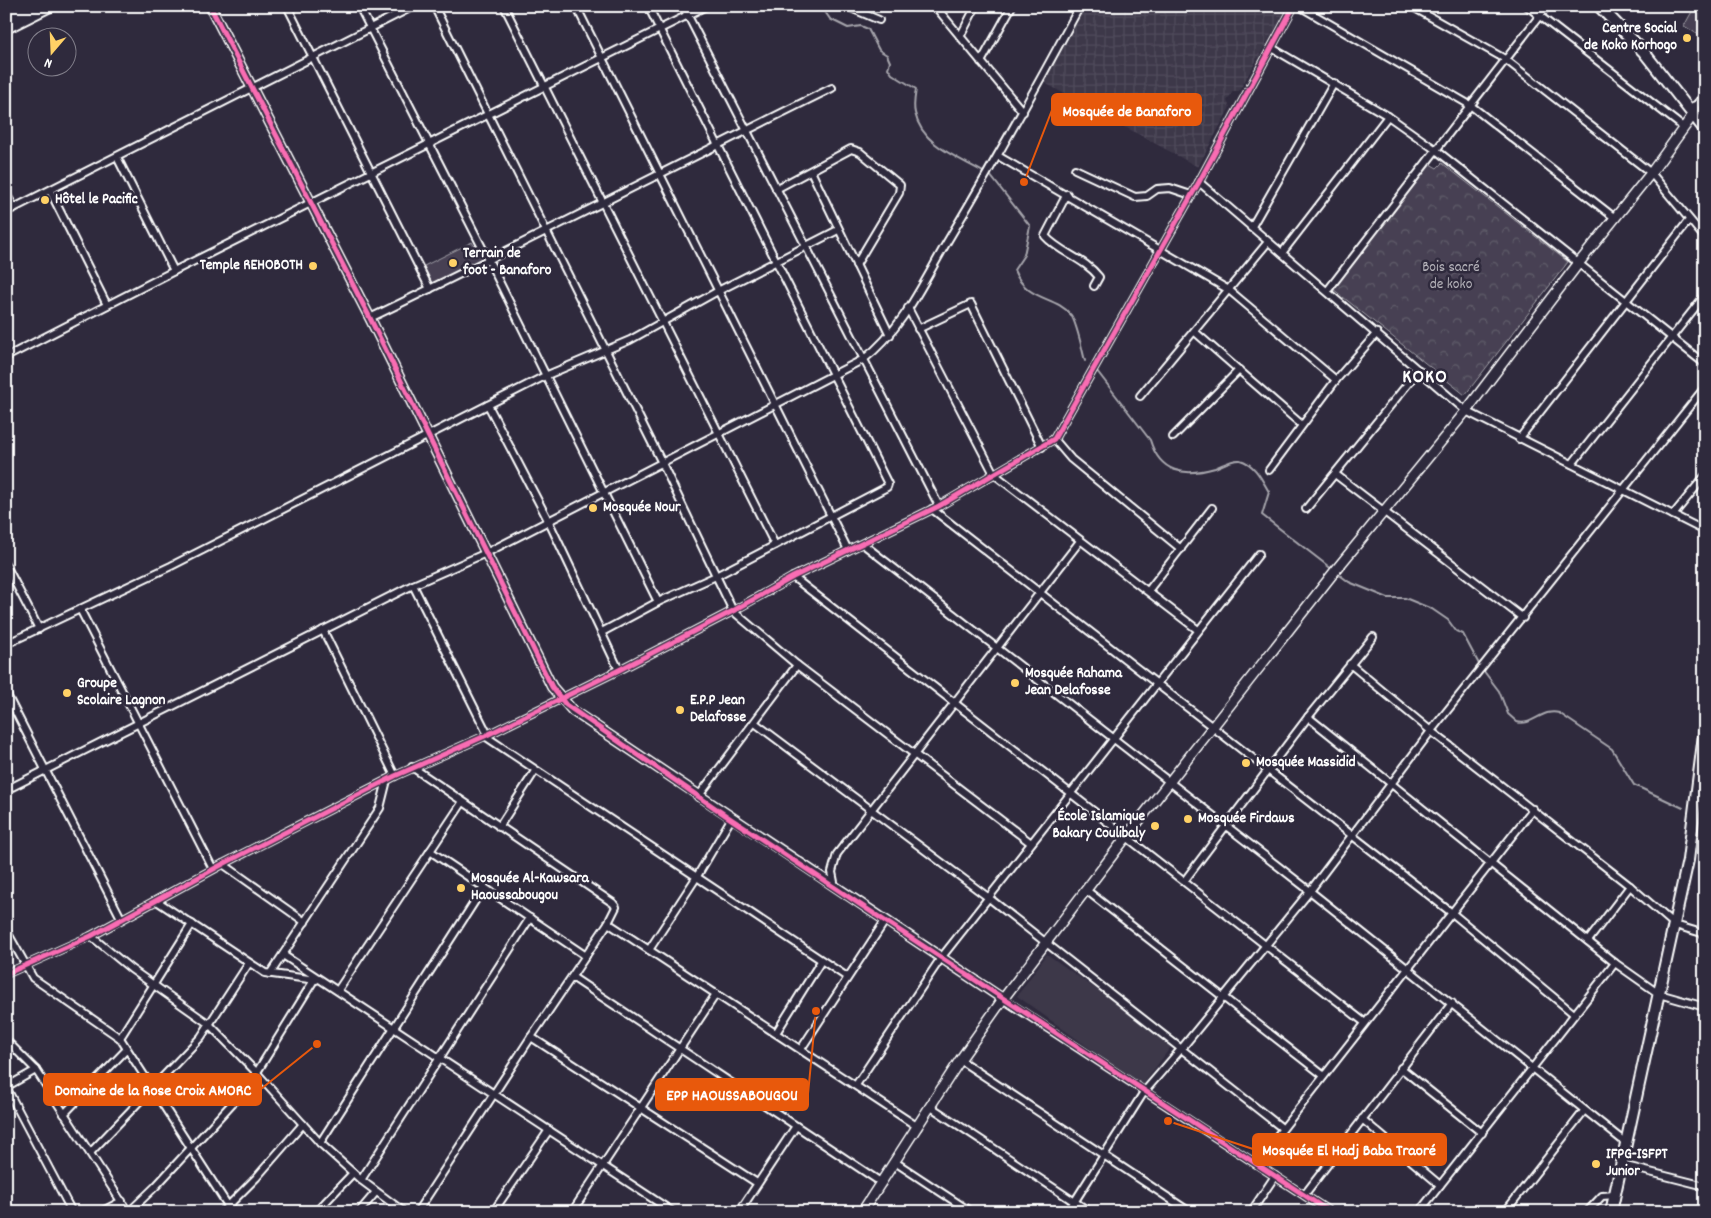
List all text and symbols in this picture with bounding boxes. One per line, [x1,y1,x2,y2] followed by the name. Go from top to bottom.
[1584,18,1677,57] place label: Centre Social de Koko Korhogo
[28,28,78,78] north arrow
[1681,32,1693,44] marker: Centre Social de Koko Korhogo
[42,52,55,73] text: N
[1052,94,1201,125] callout: Mosquée de Banaforo
[1063,101,1191,124] text: Mosquée de Banaforo
[55,189,138,211] place label: Hôtel le Pacific
[39,194,51,206] marker: Hôtel le Pacific
[462,243,552,282] place label: Terrain de foot - Banaforo
[200,255,303,277] place label: Temple REHOBOTH
[447,257,459,269] marker: Terrain de foot - Banaforo
[1422,257,1480,296] park label: Bois sacré de koko
[307,260,319,272] marker: Temple REHOBOTH
[1402,364,1448,392] district label: KOKO
[603,497,681,519] place label: Mosquée Nour
[587,502,599,514] marker: Mosquée Nour
[1025,663,1123,702] place label: Mosquée Rahama Jean Delafosse
[77,673,166,712] place label: Groupe Scolaire Lagnon
[1009,677,1021,689] marker: Mosquée Rahama Jean Delafosse
[61,687,73,699] marker: Groupe Scolaire Lagnon
[690,690,747,729] place label: E.P.P Jean Delafosse
[674,704,686,716] marker: E.P.P Jean Delafosse
[1256,752,1355,774] place label: Mosquée Massidid
[1240,757,1252,769] marker: Mosquée Massidid
[1053,806,1146,845] place label: École Islamique Bakary Coulibaly
[1198,808,1294,830] place label: Mosquée Firdaws
[1182,813,1194,825] marker: Mosquée Firdaws
[1149,820,1161,832] marker: École Islamique Bakary Coulibaly
[471,868,590,907] place label: Mosquée Al-Kawsara Haoussabougou
[455,882,467,894] marker: Mosquée Al-Kawsara Haoussabougou
[44,1074,261,1105] callout: Domaine de la Rose Croix AMORC
[656,1079,808,1110] callout: EPP HAOUSSABOUGOU
[55,1080,252,1103] text: Domaine de la Rose Croix AMORC
[666,1085,798,1108] text: EPP HAOUSSABOUGOU
[1253,1134,1446,1165] callout: Mosquée El Hadj Baba Traoré
[1262,1140,1436,1163] text: Mosquée El Hadj Baba Traoré
[1606,1144,1669,1183] place label: IFPG-ISFPT Junior
[1590,1158,1602,1170] marker: IFPG-ISFPT Junior

